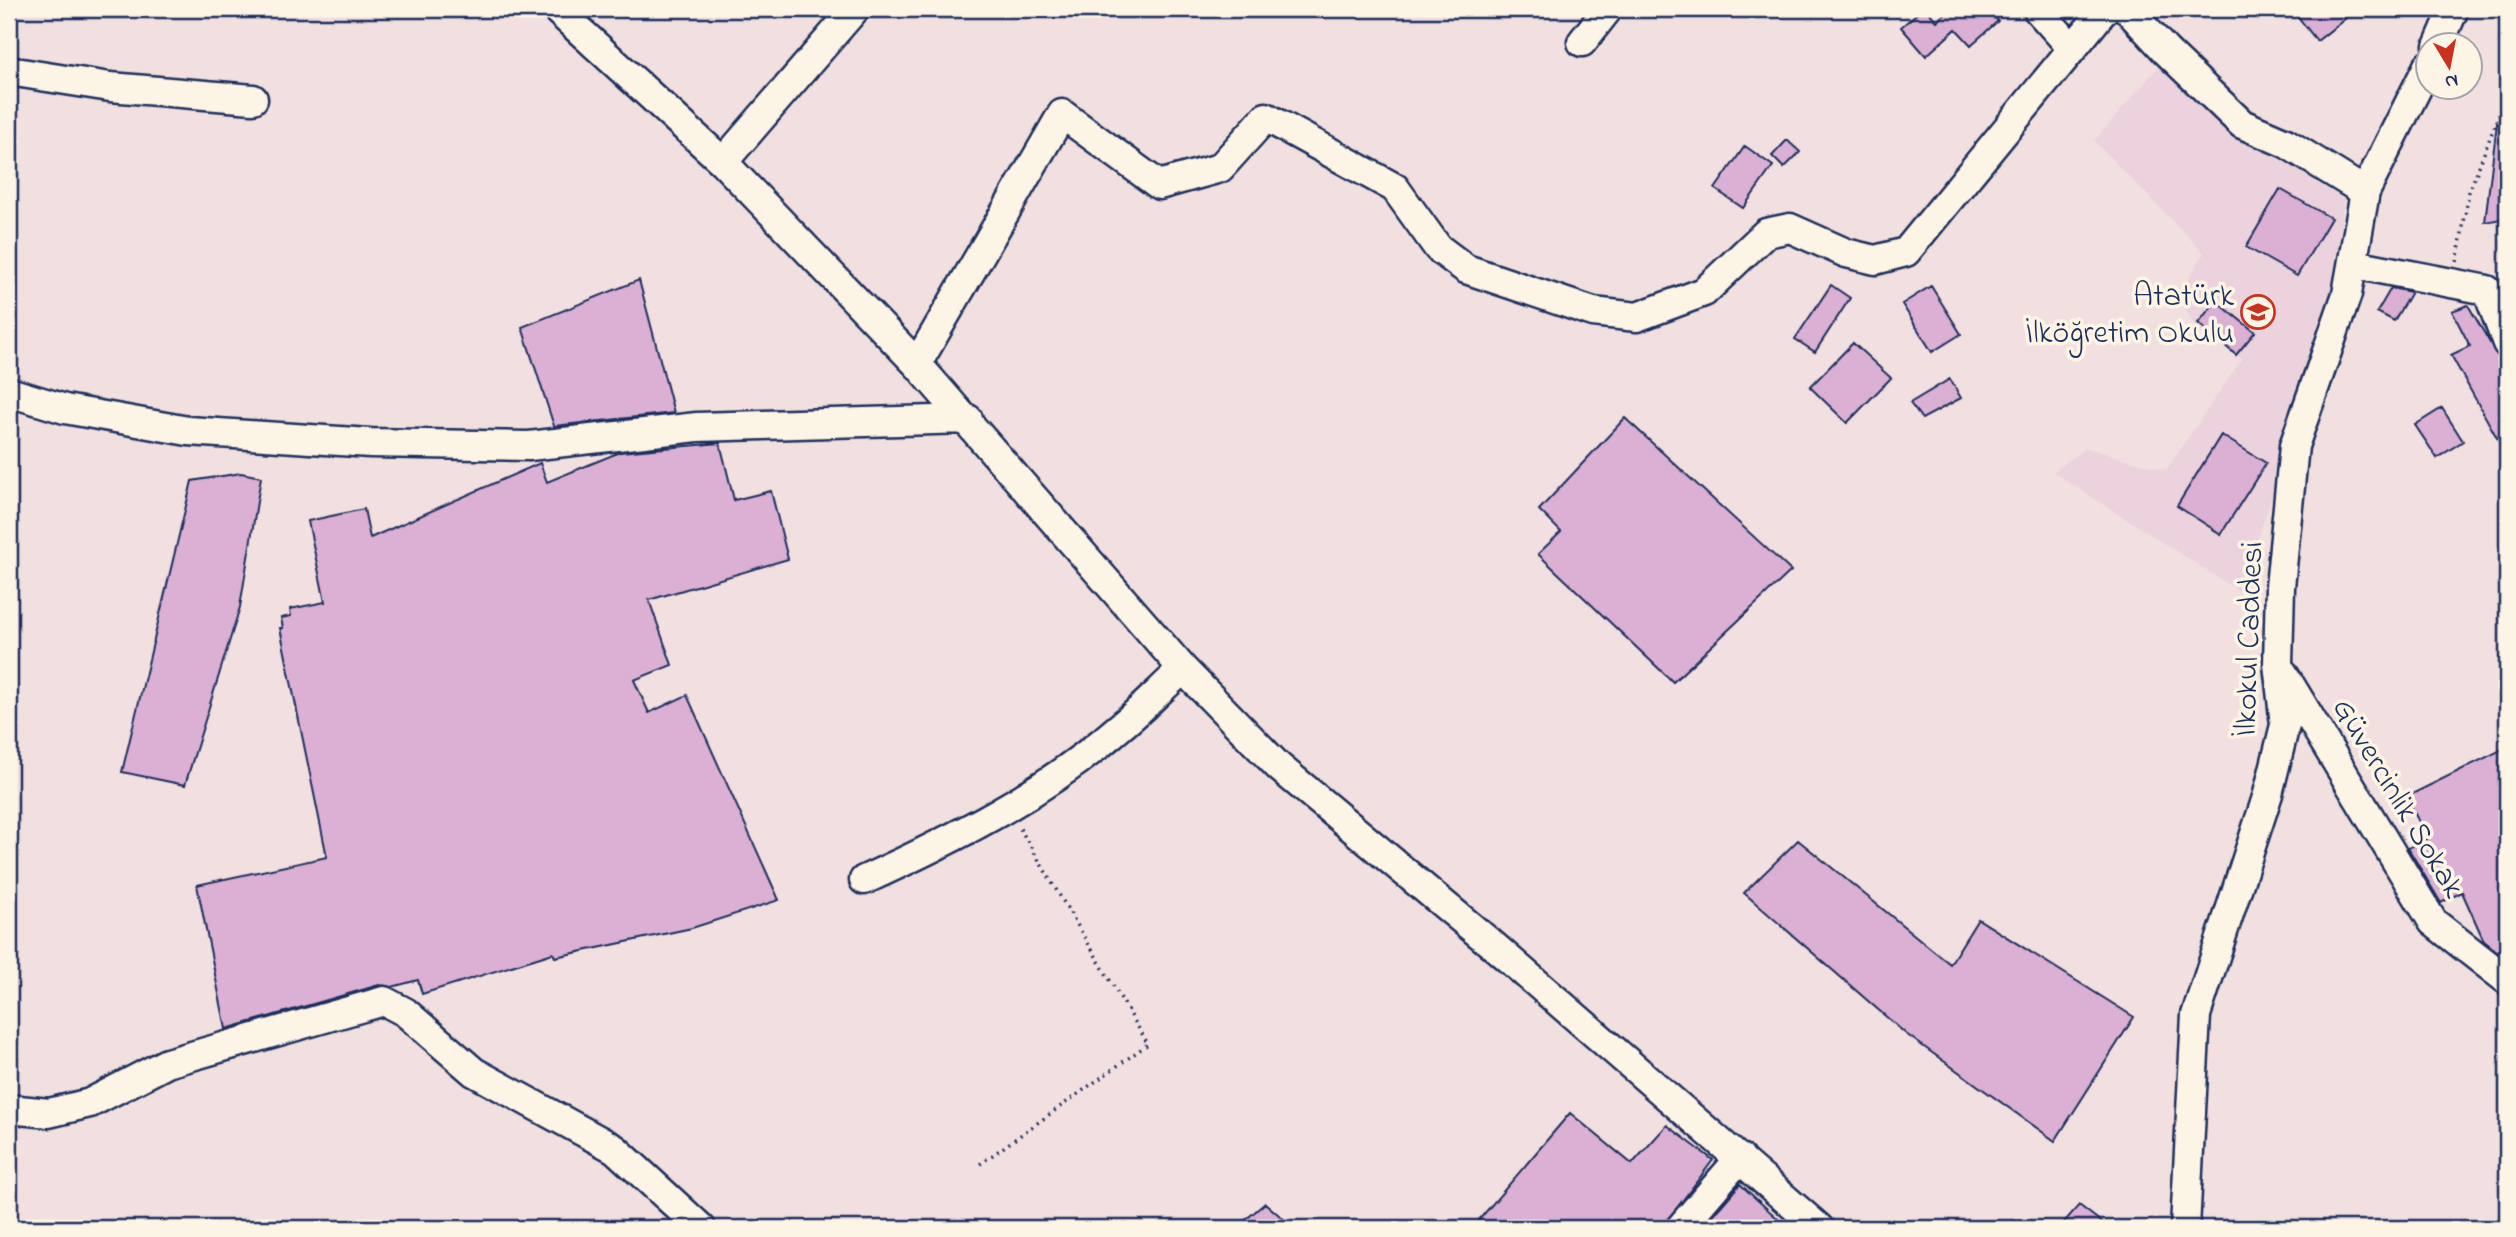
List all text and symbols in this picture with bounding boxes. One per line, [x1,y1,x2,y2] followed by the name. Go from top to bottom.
[2414,32,2484,102] north arrow
[2443,66,2460,95] text: N
[2026,274,2235,359] place label: Atatürk İlköğretim Okulu
[2239,293,2277,331] school or university icon: Atatürk İlköğretim Okulu
[2224,541,2277,738] street label: İlkokul Caddesi
[2319,690,2476,909] street label: Güvercinlik Sokak

